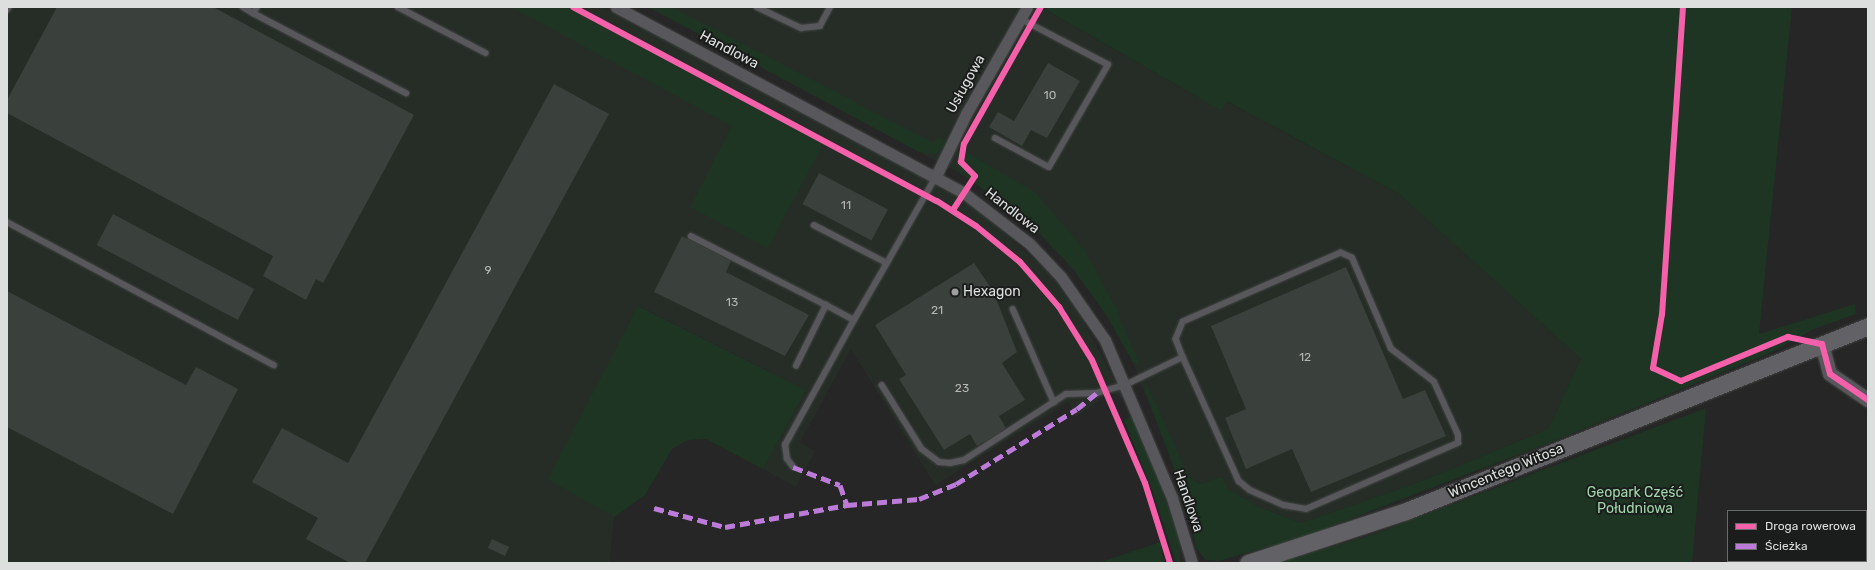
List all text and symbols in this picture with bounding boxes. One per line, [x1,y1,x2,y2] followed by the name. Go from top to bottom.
[697,27,761,73] street label: Handlowa
[943,52,989,116] street label: Usługowa
[1044,89,1056,103] house number: 10
[981,185,1043,237] street label: Handlowa
[841,199,851,213] house number: 11
[484,264,492,278] house number: 9
[963,284,1021,300] place label: Hexagon
[950,287,960,297] marker: Hexagon
[726,296,738,310] house number: 13
[931,304,943,318] house number: 21
[1299,351,1311,365] house number: 12
[955,382,969,396] house number: 23
[1446,440,1566,502] street label: Wincentego Witosa
[1170,468,1206,534] street label: Handlowa
[1587,485,1683,518] park label: Geopark Część Południowa
[1727,510,1867,562] legend
[1765,519,1856,533] text: Droga rowerowa
[1765,539,1808,553] text: Ścieżka

